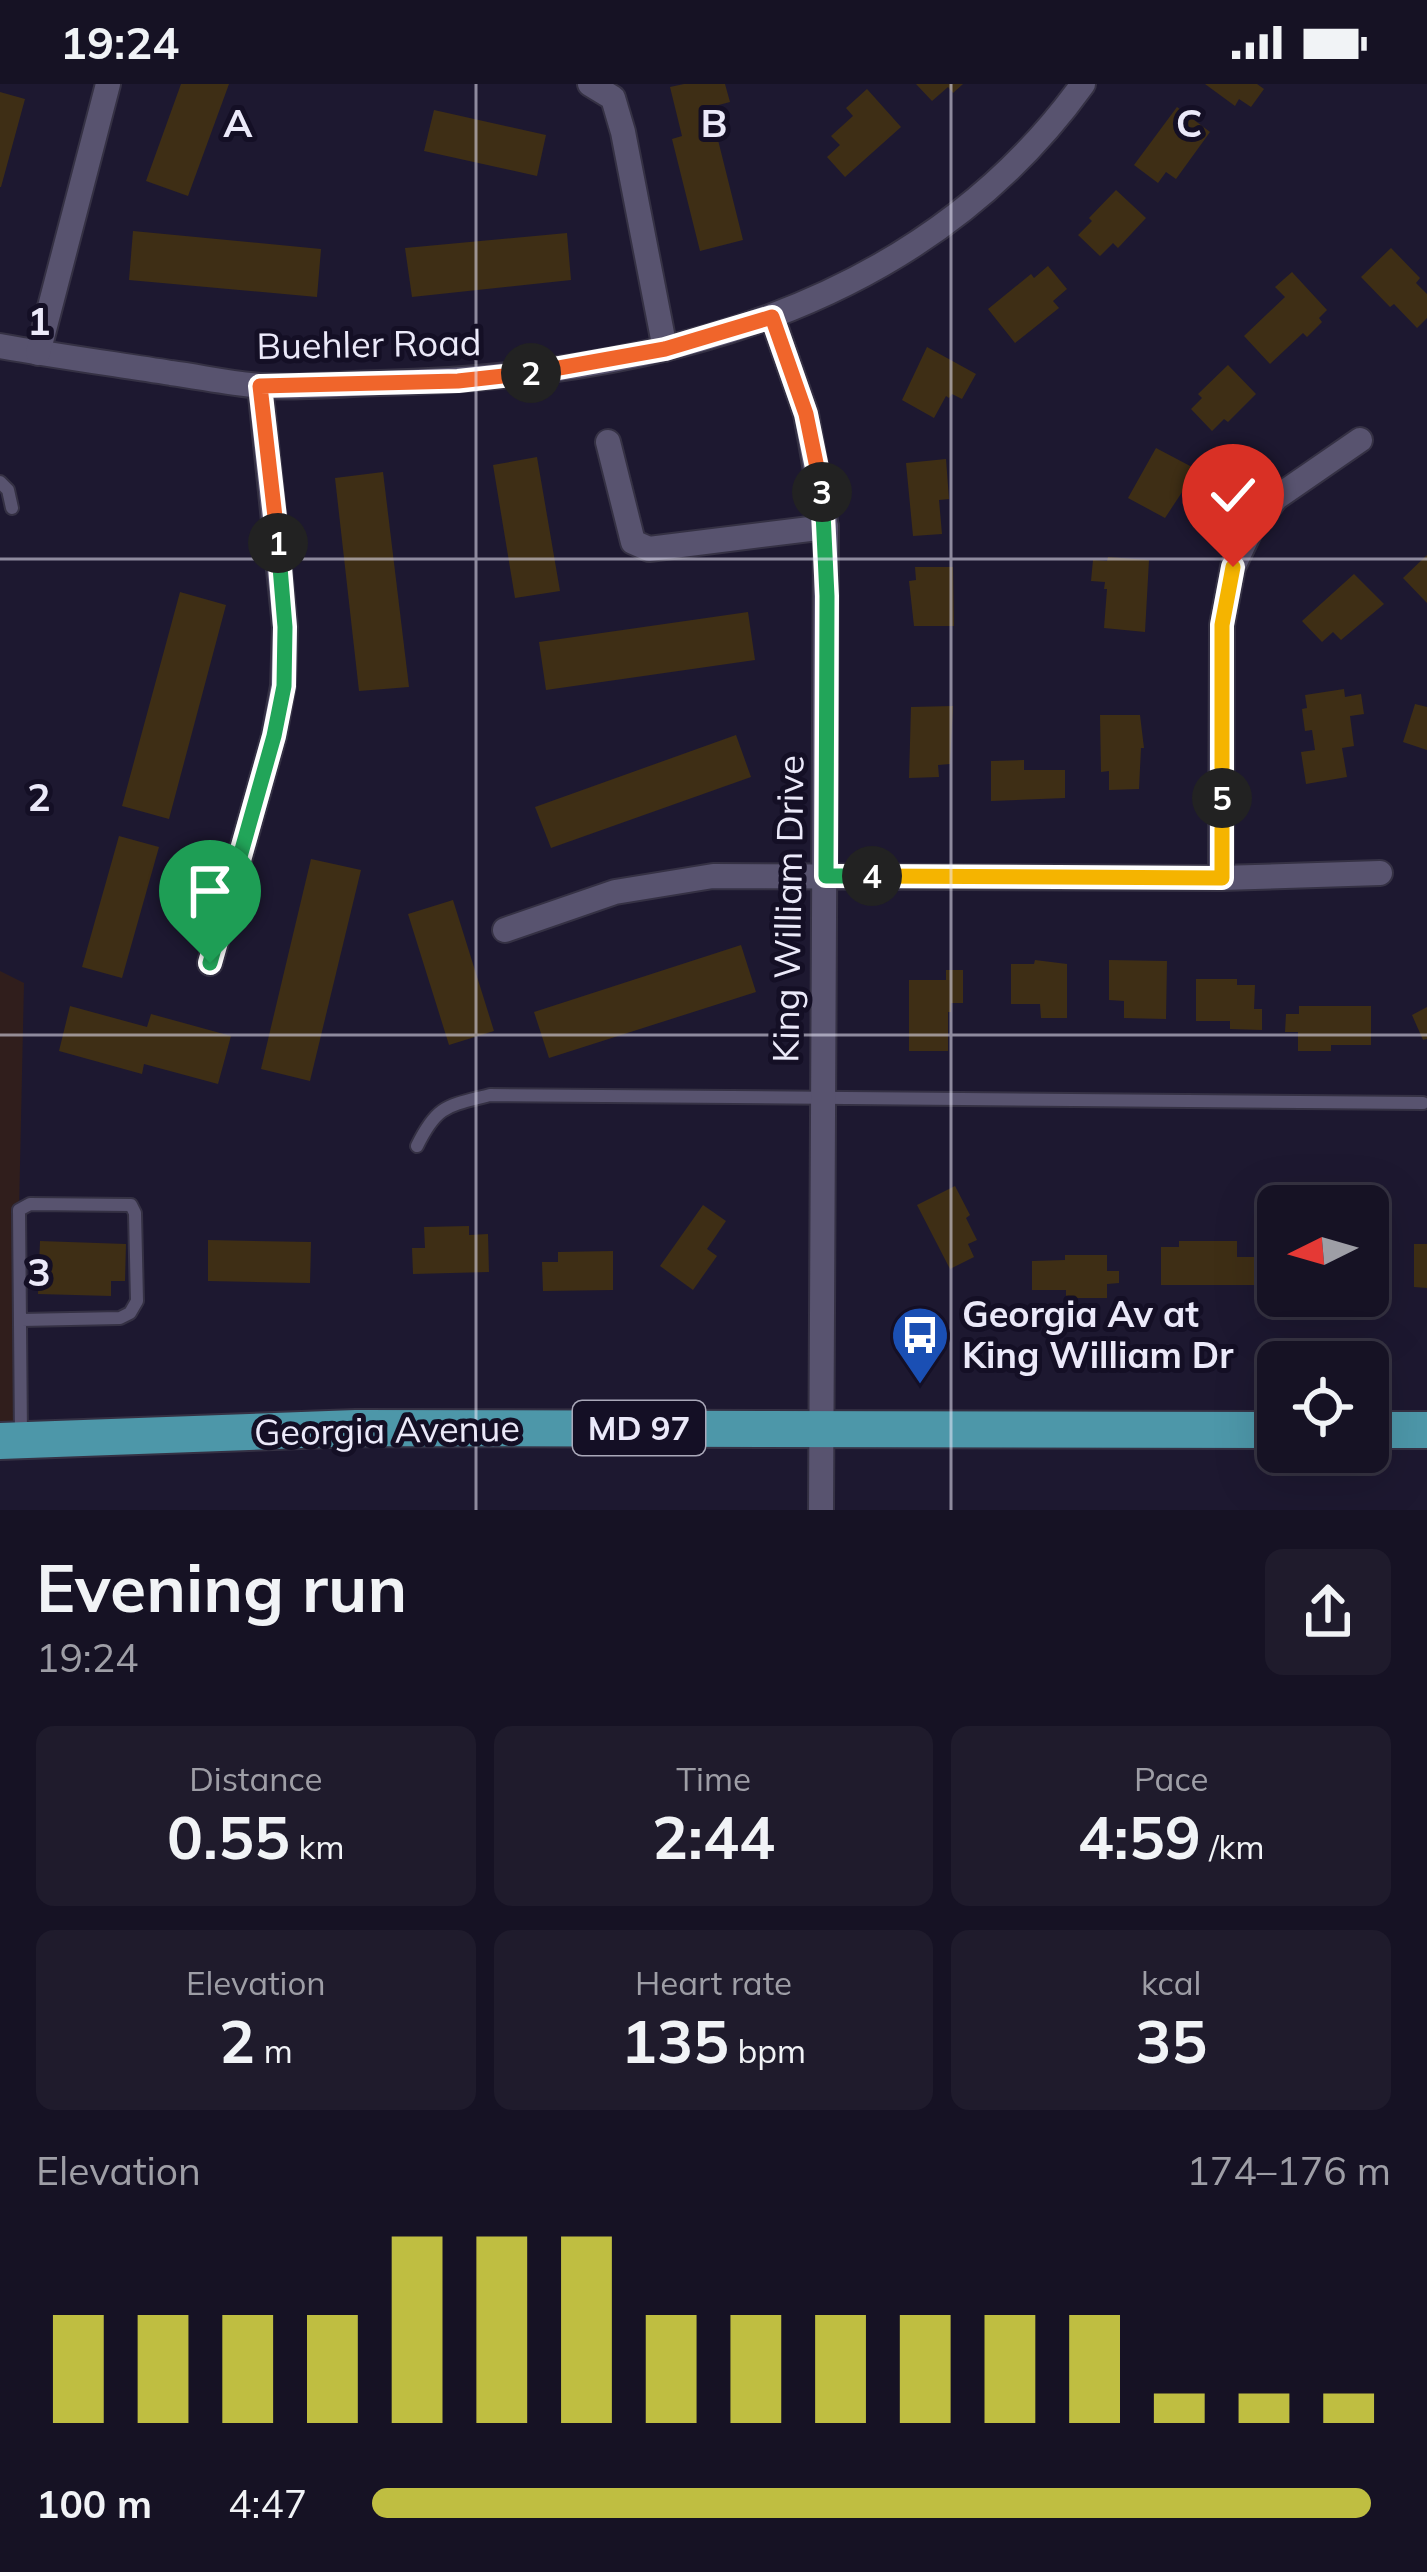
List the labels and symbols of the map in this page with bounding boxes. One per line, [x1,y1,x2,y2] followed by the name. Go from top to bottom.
[223,98,253,147] text: A
[701,98,727,147] text: B
[1176,98,1202,147] text: C
[27,296,51,345] text: 1
[256,319,482,368] street label: Buehler Road
[501,343,561,403] pin: 2
[1182,444,1284,567] pin
[792,462,852,522] pin: 3
[248,513,308,573] pin: 1
[762,755,813,1063] street label: King William Drive
[1192,768,1252,828] pin: 5
[27,772,51,821] text: 2
[159,840,261,963] pin
[842,846,902,906] pin: 4
[1257,1185,1389,1317] north arrow
[27,1247,51,1296] text: 3
[962,1291,1234,1377] place label: Georgia Av at King William Dr
[889,1304,951,1386] bus stop icon: Georgia Av at King William Dr
[573,1401,705,1455] road number: MD 97
[254,1405,520,1454] street label: Georgia Avenue

